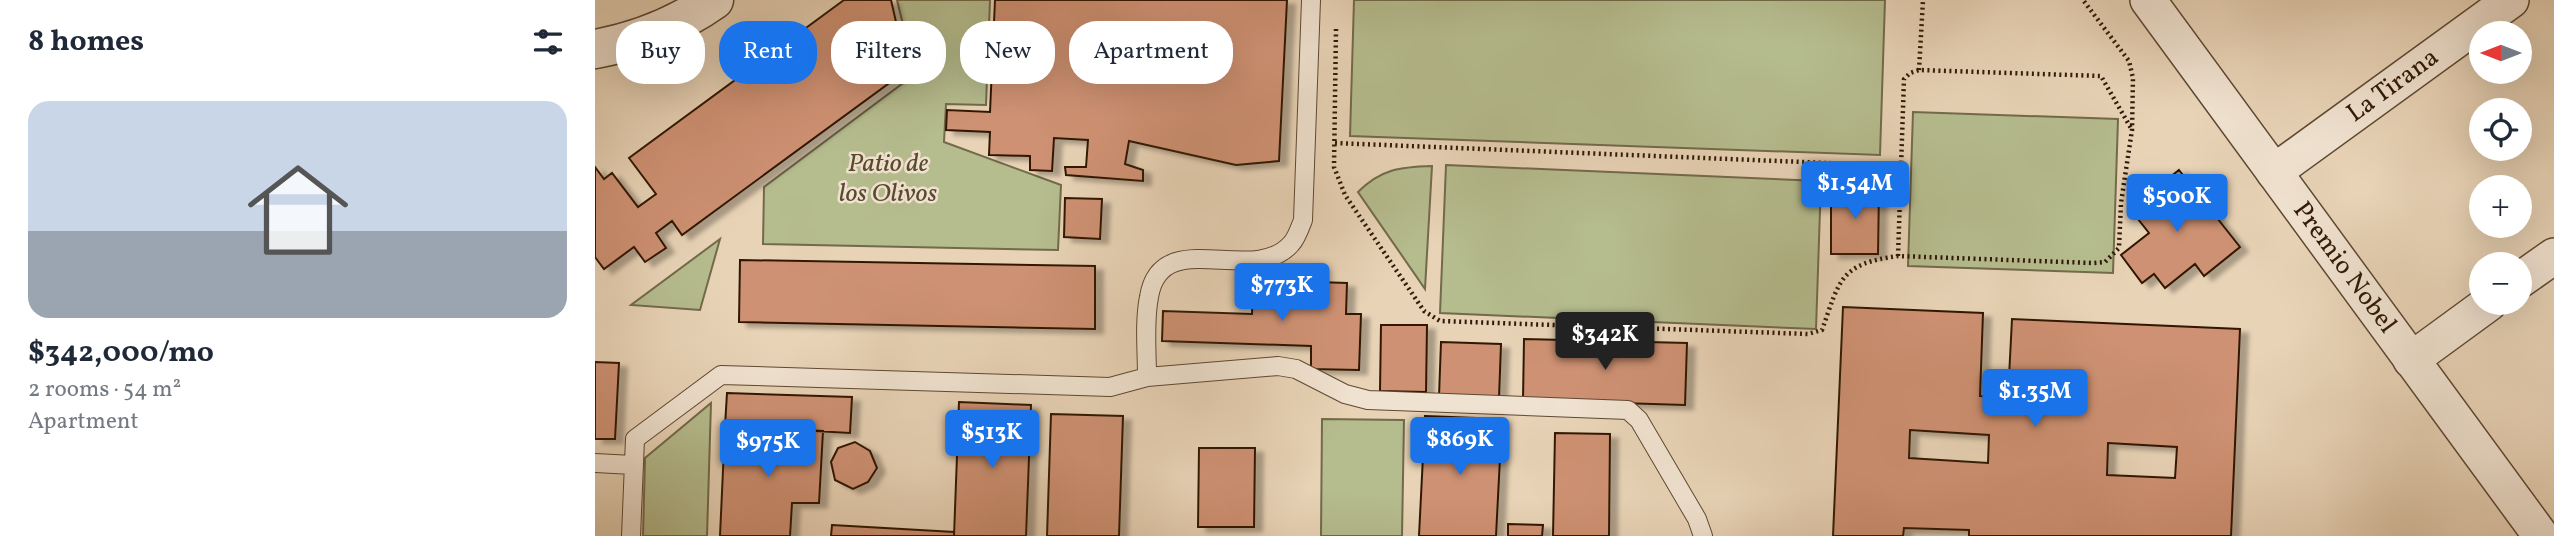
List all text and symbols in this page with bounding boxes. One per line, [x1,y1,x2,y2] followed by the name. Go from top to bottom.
[28,21,144,63] text: 8 homes
[616,21,705,84] chip: Buy
[719,21,817,84] chip: Rent
[831,21,946,84] chip: Filters
[960,21,1055,84] chip: New
[1069,21,1233,84] chip: Apartment
[2469,21,2532,84] north arrow
[2469,21,2532,315] map controls
[529,23,567,61] icon: filters
[2339,40,2446,131] street label: La Tirana
[2469,98,2532,161] button: locate
[839,146,937,212] park label: Patio de los Olivos
[235,147,361,273] icon: home
[1798,162,1912,221] pin: $1.54M
[1817,168,1893,200] text: $1.54M
[2128,174,2226,234] pin: $500K
[2469,175,2532,238] button: +
[2143,181,2211,213] text: $500K
[2284,194,2405,341] street label: Premio Nobel
[2469,252,2532,315] button: −
[1233,264,1331,323] pin: $773K
[1251,270,1313,302] text: $773K
[1556,312,1654,372] pin: $342K
[1571,319,1639,351] text: $342K
[28,332,214,374] text: $342,000/mo
[1978,370,2092,429] pin: $1.35M
[28,374,181,406] text: 2 rooms · 54 m²
[1998,376,2072,408] text: $1.35M
[28,406,139,438] text: Apartment
[943,410,1041,470] pin: $513K
[961,417,1023,449] text: $513K
[1411,418,1509,477] pin: $869K
[719,420,817,479] pin: $975K
[1426,424,1494,456] text: $869K
[736,426,800,458] text: $975K

